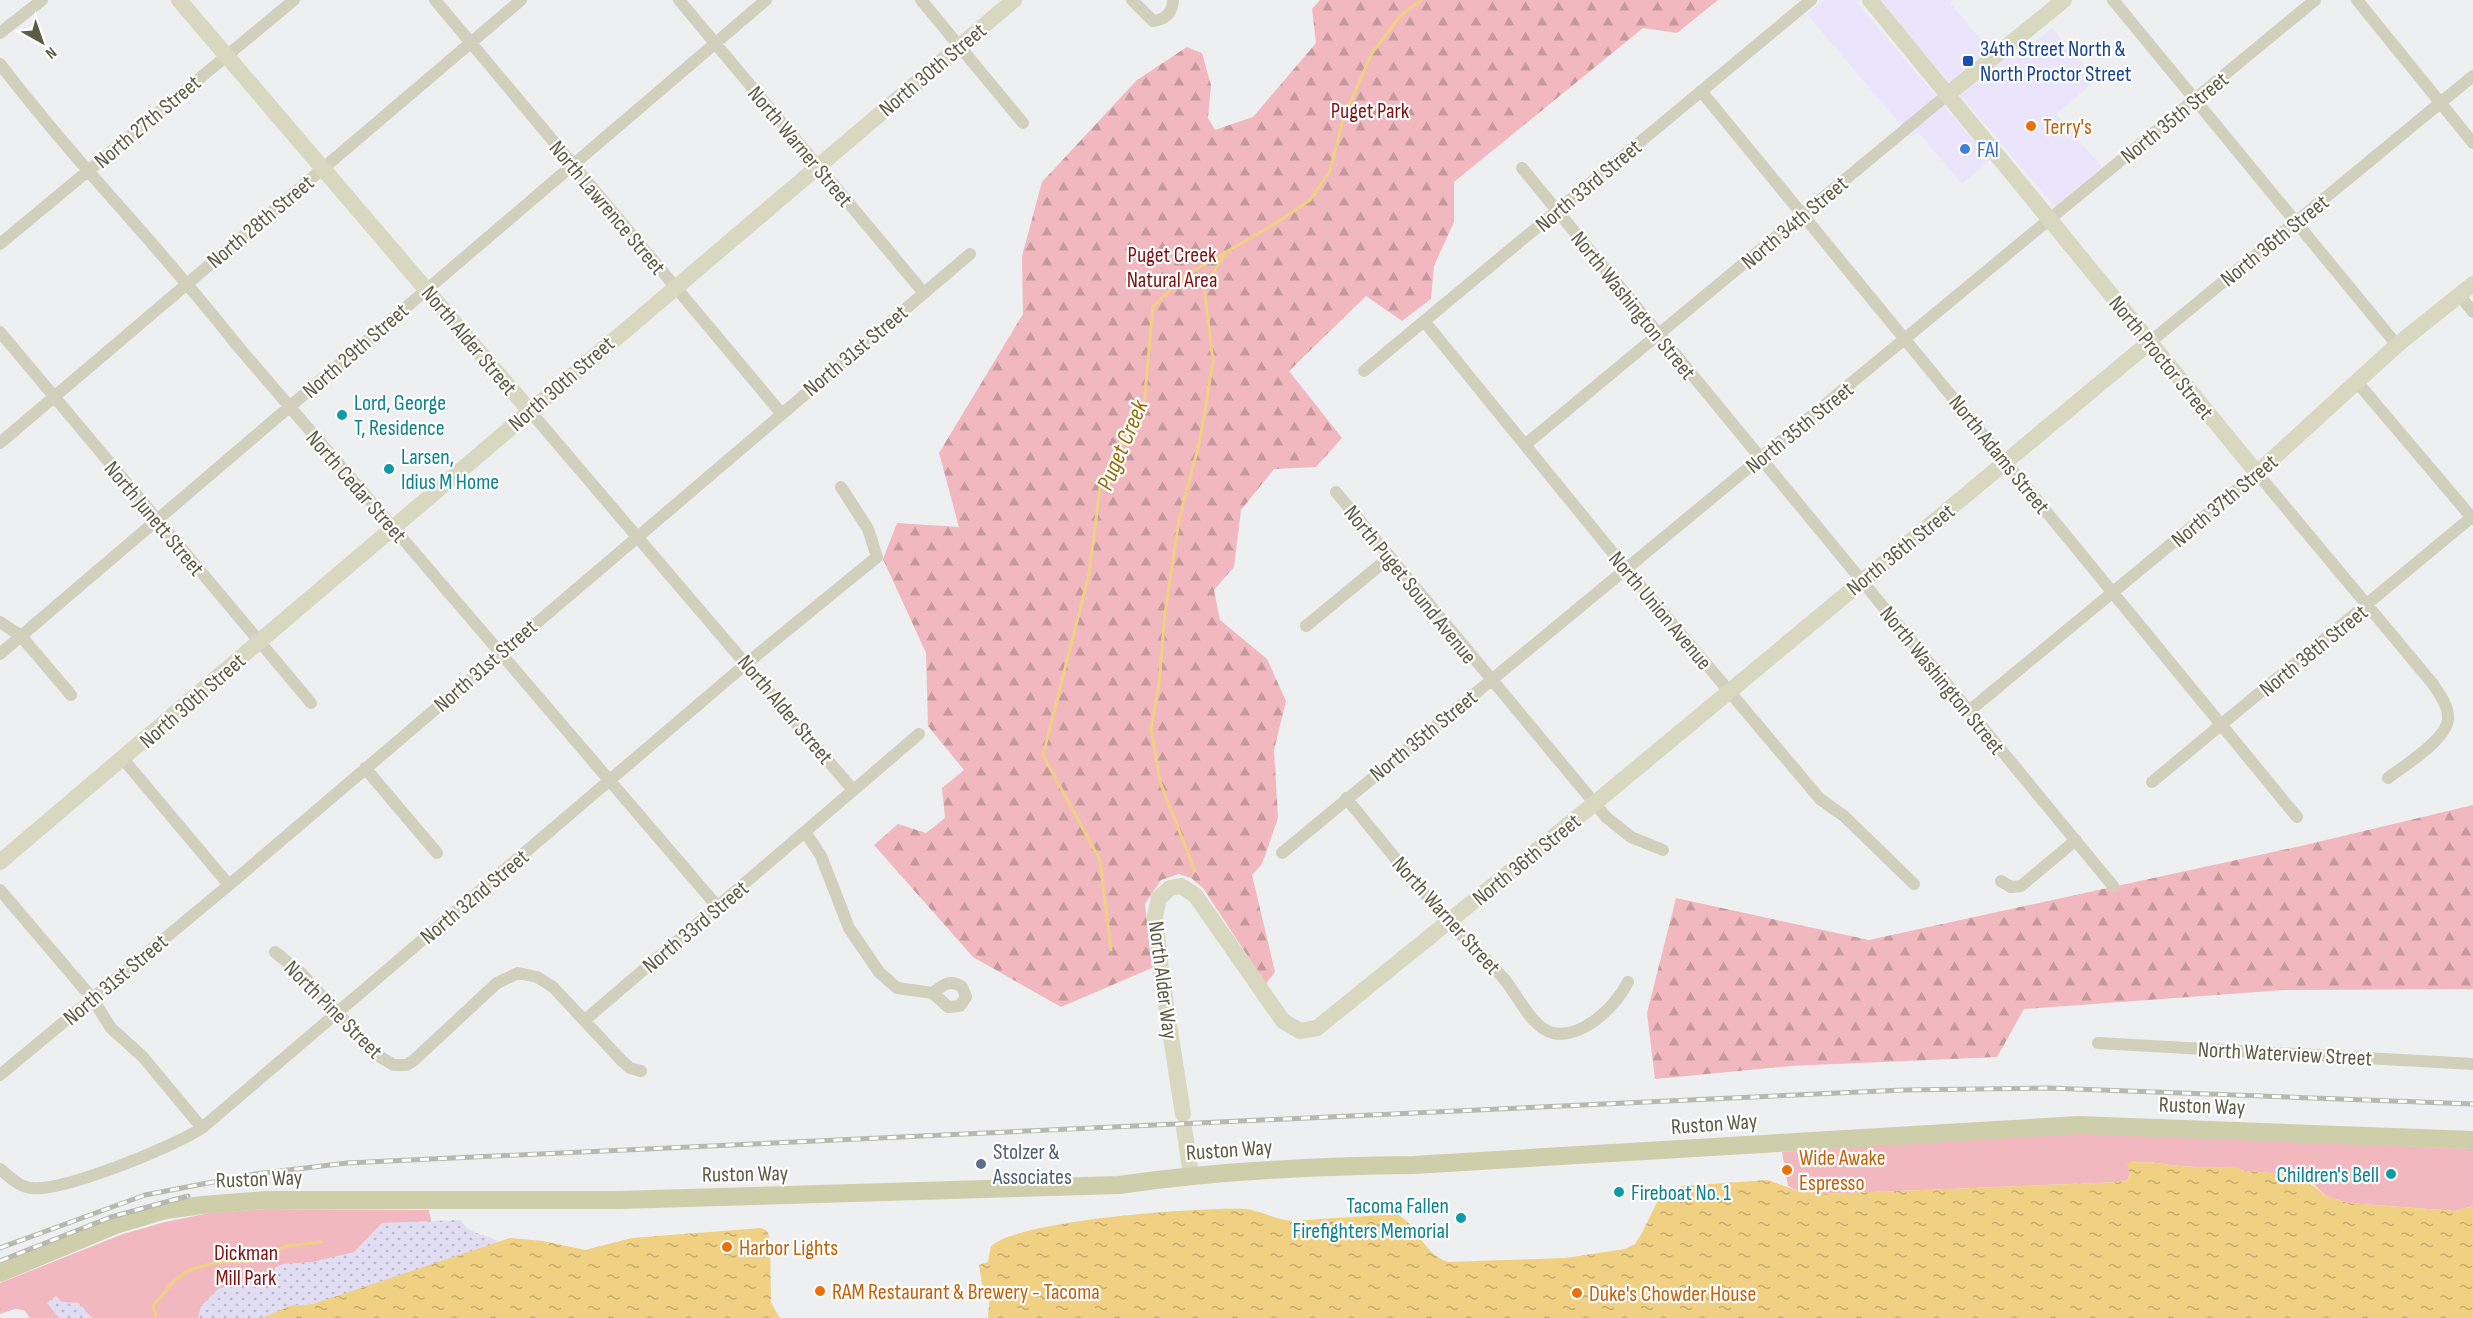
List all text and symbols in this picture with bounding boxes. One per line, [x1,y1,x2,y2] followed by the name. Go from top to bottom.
[12,12,72,72] north arrow
[874,17,992,123] street label: North 30th Street
[1980,36,2132,88] place label: 34th Street North & North Proctor Street
[41,42,60,62] text: N
[1961,54,1975,68] marker: 34th Street North & North Proctor Street
[2116,66,2234,170] street label: North 35th Street
[89,70,207,174] street label: North 27th Street
[741,81,858,213] street label: North Warner Street
[1331,98,1410,125] park label: Puget Park
[2043,114,2092,141] place label: Terry's
[2024,119,2038,133] marker: Terry's
[1530,134,1648,238] street label: North 33rd Street
[543,135,671,281] street label: North Lawrence Street
[1977,137,1999,164] place label: FAI
[1958,142,1972,156] marker: FAI
[202,169,320,275] street label: North 28th Street
[1736,171,1854,276] street label: North 34th Street
[2215,189,2335,293] street label: North 36th Street
[1565,226,1701,386] street label: North Washington Street
[1127,242,1217,294] park label: Puget Creek Natural Area
[415,281,523,401] street label: North Alder Street
[2103,291,2219,426] street label: North Proctor Street
[297,298,415,404] street label: North 29th Street
[798,299,914,403] street label: North 31st Street
[503,331,621,438] street label: North 30th Street
[1741,376,1859,480] street label: North 35th Street
[354,390,446,442] place label: Lord, George T, Residence
[1943,390,2055,520] street label: North Adams Street
[1091,395,1155,495] water label: Puget Creek
[335,408,349,422] marker: Lord, George T, Residence
[300,425,412,549] street label: North Cedar Street
[401,444,499,496] place label: Larsen, Idius M Home
[2166,449,2284,554] street label: North 37th Street
[98,456,210,582] street label: North Junett Street
[382,462,396,476] marker: Larsen, Idius M Home
[1841,498,1961,602] street label: North 36th Street
[1338,500,1482,670] street label: North Puget Sound Avenue
[1602,546,1717,676] street label: North Union Avenue
[2254,599,2374,703] street label: North 38th Street
[1874,601,2010,761] street label: North Washington Street
[429,614,543,718] street label: North 31st Street
[134,648,252,755] street label: North 30th Street
[731,650,839,770] street label: North Alder Street
[1365,684,1483,788] street label: North 35th Street
[1467,808,1587,912] street label: North 36th Street
[415,844,535,950] street label: North 32nd Street
[1386,851,1506,981] street label: North Warner Street
[637,875,755,979] street label: North 33rd Street
[1142,920,1183,1041] street label: North Alder Way
[58,928,174,1032] street label: North 31st Street
[278,955,388,1065] street label: North Pine Street
[2197,1036,2373,1073] street label: North Waterview Street
[2158,1092,2246,1122] street label: Ruston Way
[1670,1108,1759,1141] street label: Ruston Way
[1185,1134,1274,1167] street label: Ruston Way
[992,1139,1072,1191] place label: Stolzer & Associates
[1799,1145,1886,1197] place label: Wide Awake Espresso
[974,1157,988,1171] marker: Stolzer & Associates
[702,1160,789,1189] street label: Ruston Way
[2276,1162,2379,1189] place label: Children's Bell
[1780,1163,1794,1177] marker: Wide Awake Espresso
[215,1164,303,1194] street label: Ruston Way
[2384,1167,2398,1181] marker: Children's Bell
[1631,1180,1731,1207] place label: Fireboat No. 1
[1612,1185,1626,1199] marker: Fireboat No. 1
[1293,1193,1449,1245] place label: Tacoma Fallen Firefighters Memorial
[1454,1211,1468,1225] marker: Tacoma Fallen Firefighters Memorial
[739,1235,838,1262] place label: Harbor Lights
[214,1240,278,1292] park label: Dickman Mill Park
[720,1240,734,1254] marker: Harbor Lights
[832,1279,1100,1306] place label: RAM Restaurant & Brewery - Tacoma
[1589,1281,1756,1308] place label: Duke's Chowder House
[813,1284,827,1298] marker: RAM Restaurant & Brewery - Tacoma
[1570,1286,1584,1300] marker: Duke's Chowder House

